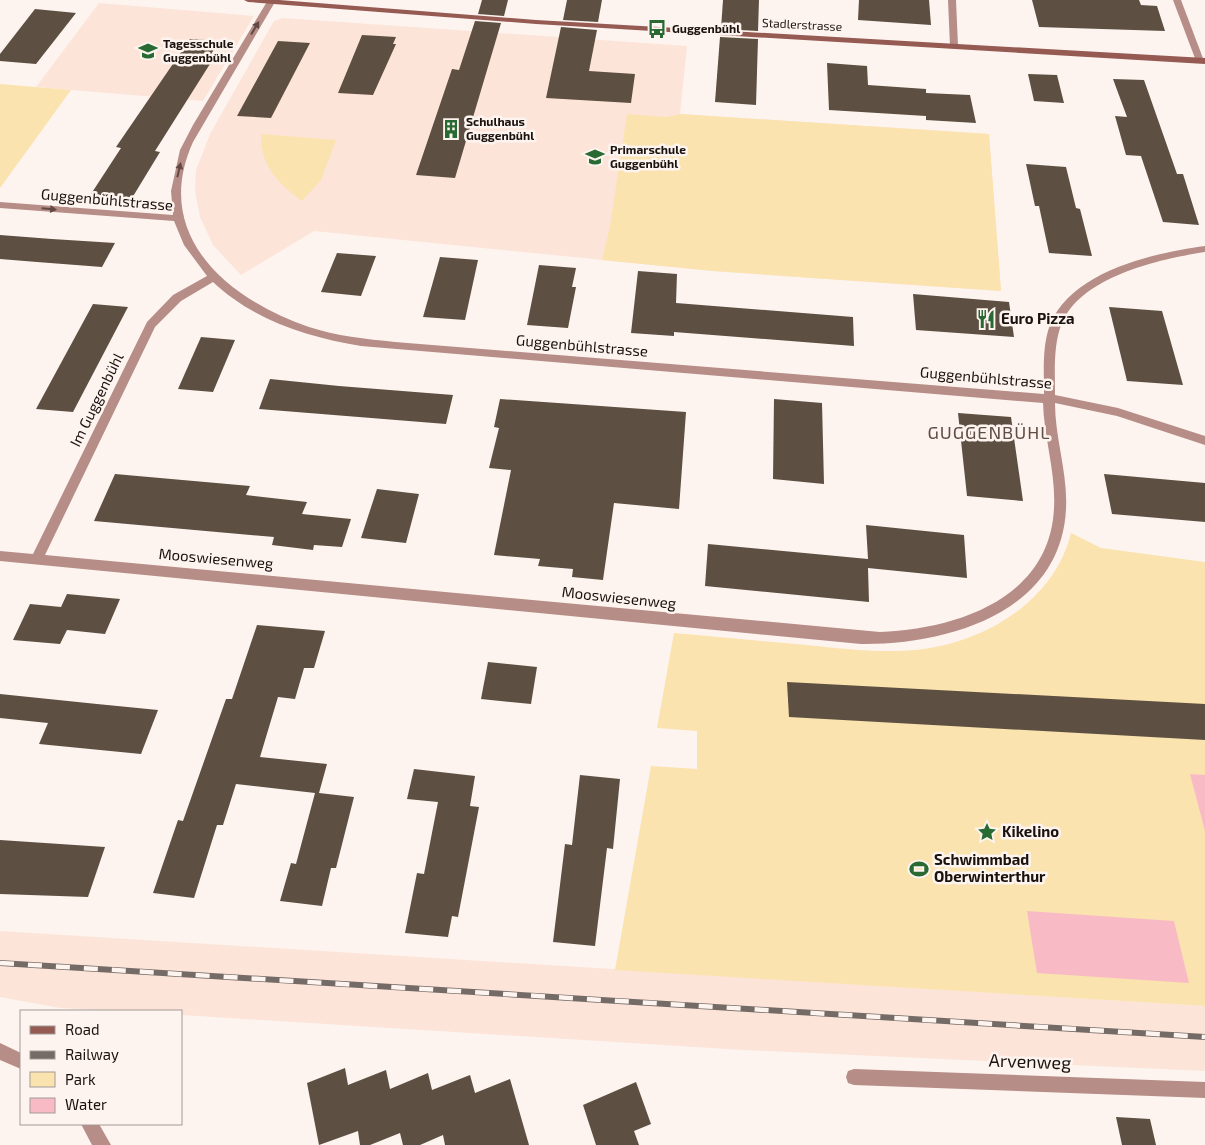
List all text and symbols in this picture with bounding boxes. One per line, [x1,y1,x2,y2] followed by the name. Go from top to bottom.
[762,15,842,33] street label: Stadlerstrasse
[646,18,668,40] bus stop icon: Guggenbühl
[251,21,260,34] one-way arrow
[672,21,740,35] place label: Guggenbühl
[163,36,234,64] place label: Tagesschule Guggenbühl
[137,40,159,62] school or university icon: Tagesschule Guggenbühl
[466,114,534,142] place label: Schulhaus Guggenbühl
[440,118,462,140] building icon: Schulhaus Guggenbühl
[610,142,686,170] place label: Primarschule Guggenbühl
[584,146,606,168] school or university icon: Primarschule Guggenbühl
[175,162,183,178] one-way arrow
[40,184,174,214] street label: Guggenbühlstrasse
[41,206,57,214] one-way arrow
[975,308,997,330] restaurant icon: Euro Pizza
[1001,309,1075,327] place label: Euro Pizza
[515,330,649,360] street label: Guggenbühlstrasse
[66,349,127,449] street label: Im Guggenbühl
[919,362,1053,392] street label: Guggenbühlstrasse
[927,421,1051,443] district label: GUGGENBÜHL
[158,544,275,572] street label: Mooswiesenweg
[561,582,678,612] street label: Mooswiesenweg
[976,821,998,843] place icon: Kikelino
[1002,822,1059,840] place label: Kikelino
[934,850,1046,885] place label: Schwimmbad Oberwinterthur
[908,858,930,880] sports icon: Schwimmbad Oberwinterthur
[20,1010,182,1125] legend
[65,1020,100,1038] text: Road
[65,1045,119,1063] text: Railway
[988,1049,1072,1073] street label: Arvenweg
[65,1070,96,1088] text: Park
[65,1095,107,1113] text: Water

